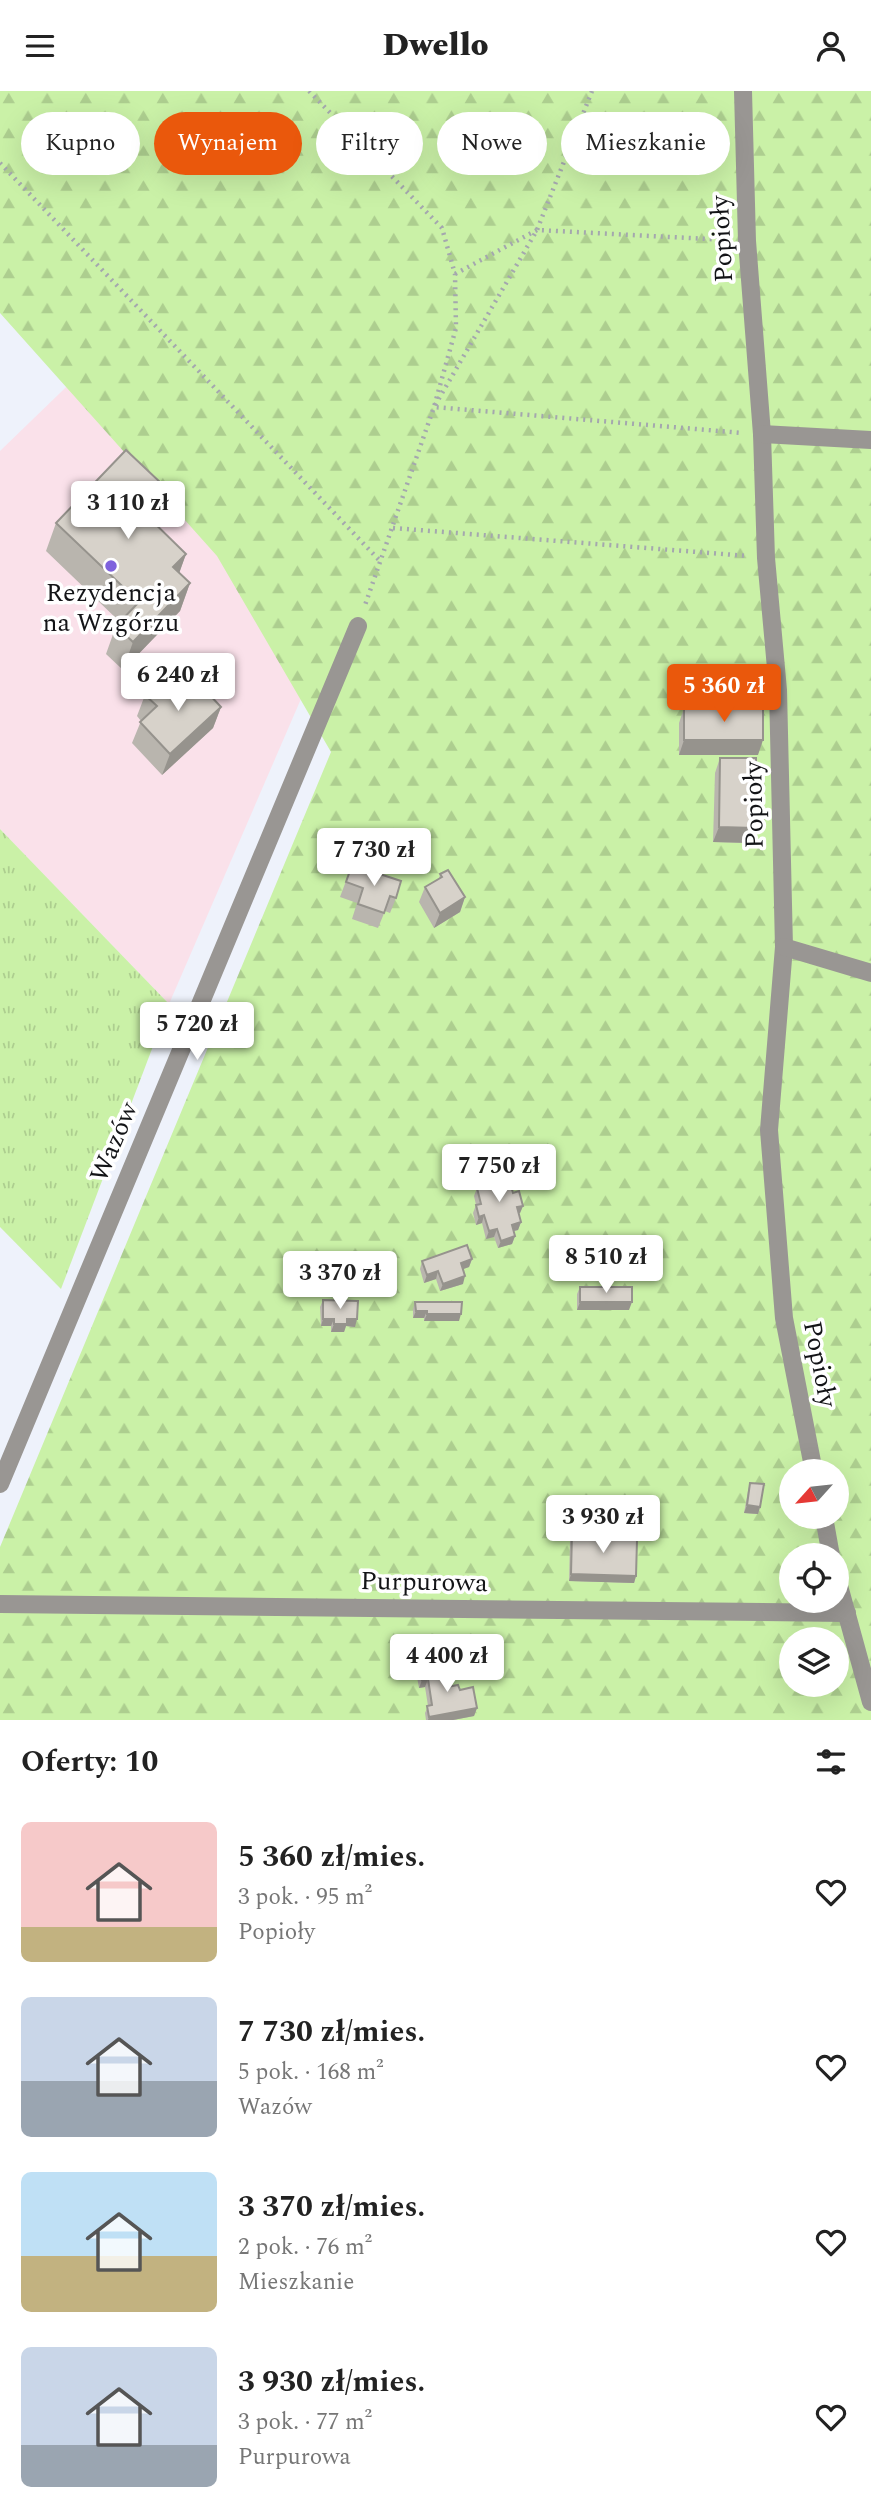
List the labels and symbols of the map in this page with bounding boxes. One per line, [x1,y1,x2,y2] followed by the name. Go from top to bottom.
[700,193,744,284] street label: Popioły
[56,482,200,541] pin: 3 110 zł
[103,558,119,574] marker: Rezydencja na Wzgórzu
[43,573,179,643] place label: Rezydencja na Wzgórzu
[106,653,250,713] pin: 6 240 zł
[652,665,796,724] pin: 5 360 zł
[733,760,775,849] street label: Popioły
[302,829,446,888] pin: 7 730 zł
[125,1003,269,1062] pin: 5 720 zł
[79,1095,149,1188] street label: Wazów
[427,1145,571,1204] pin: 7 750 zł
[534,1235,678,1295] pin: 8 510 zł
[268,1251,412,1311] pin: 3 370 zł
[792,1317,848,1412] street label: Popioły
[779,1459,849,1529] north arrow
[531,1495,675,1555] pin: 3 930 zł
[360,1561,488,1603] street label: Purpurowa
[375,1635,519,1694] pin: 4 400 zł

